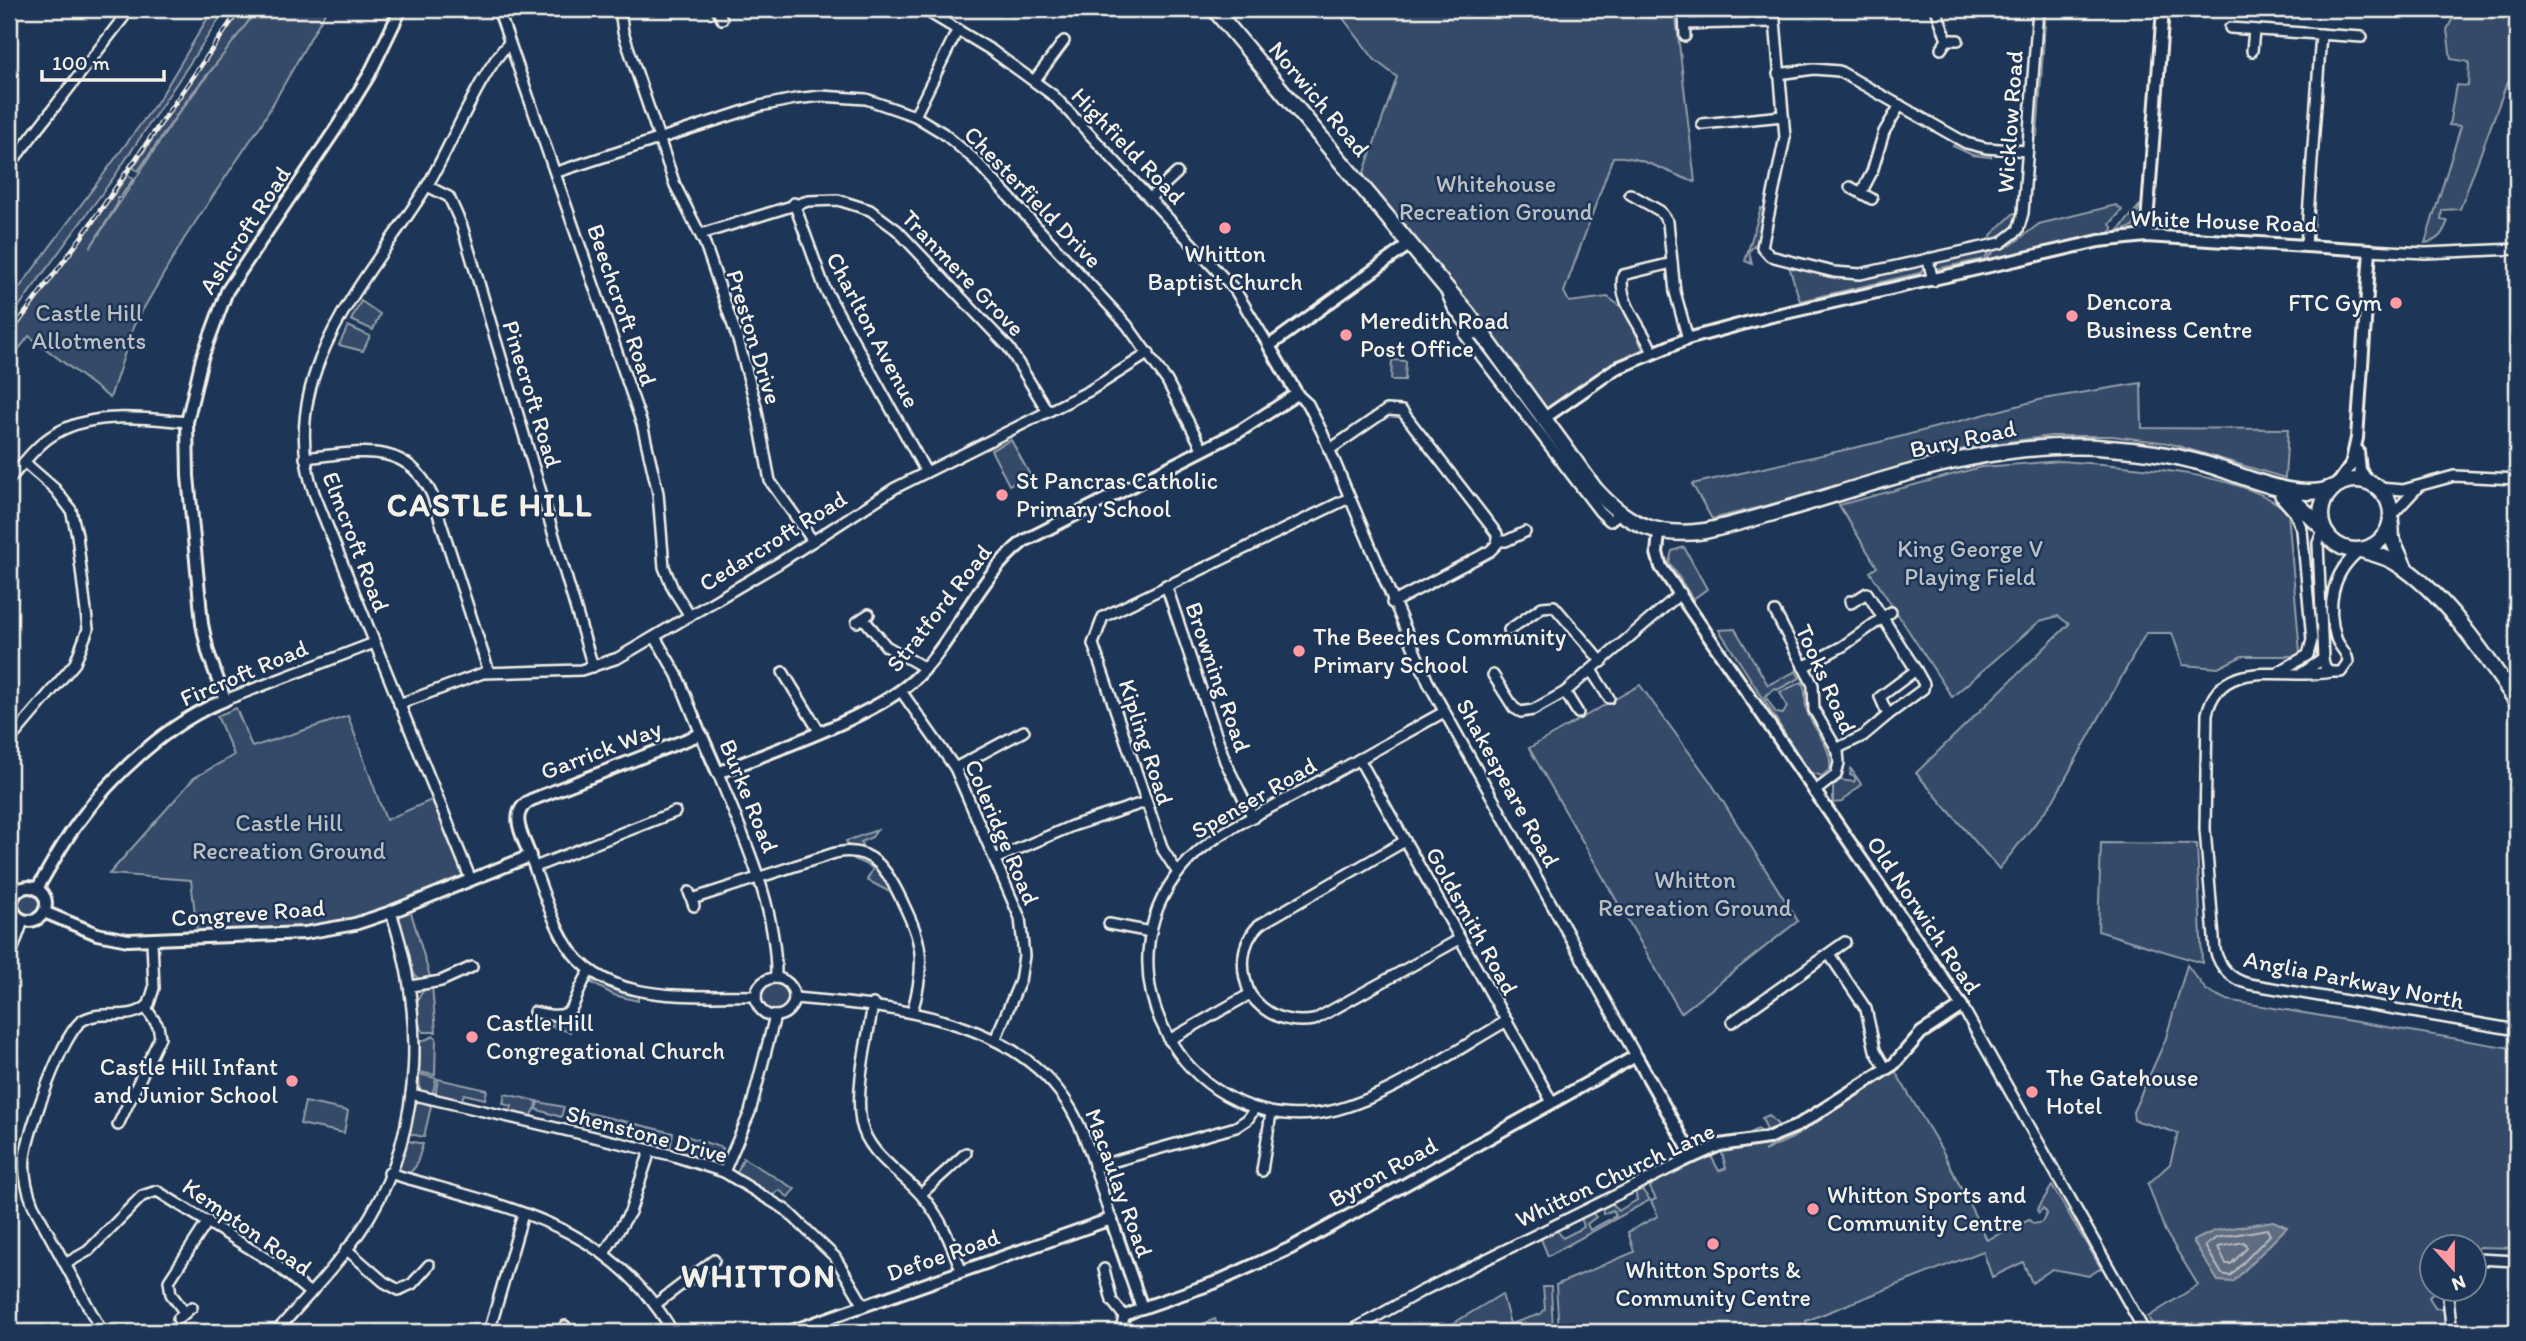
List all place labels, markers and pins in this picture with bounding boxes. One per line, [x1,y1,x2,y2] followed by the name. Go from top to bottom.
[1217,220,1233,236] marker: Whitton Baptist Church
[1147,239,1303,296] place label: Whitton Baptist Church
[2086,287,2252,344] place label: Dencora Business Centre
[2288,288,2382,317] place label: FTC Gym
[2388,295,2404,311] marker: FTC Gym
[1360,306,1509,363] place label: Meredith Road Post Office
[2064,308,2080,324] marker: Dencora Business Centre
[1338,327,1354,343] marker: Meredith Road Post Office
[1016,466,1218,523] place label: St Pancras Catholic Primary School
[994,487,1010,503] marker: St Pancras Catholic Primary School
[1313,622,1567,679] place label: The Beeches Community Primary School
[1291,643,1307,659] marker: The Beeches Community Primary School
[486,1008,725,1065] place label: Castle Hill Congregational Church
[464,1029,480,1045] marker: Castle Hill Congregational Church
[94,1052,278,1109] place label: Castle Hill Infant and Junior School
[2046,1063,2199,1120] place label: The Gatehouse Hotel
[284,1073,300,1089] marker: Castle Hill Infant and Junior School
[2024,1084,2040,1100] marker: The Gatehouse Hotel
[1827,1180,2026,1237] place label: Whitton Sports and Community Centre
[1805,1201,1821,1217] marker: Whitton Sports and Community Centre
[1705,1236,1721,1252] marker: Whitton Sports & Community Centre
[1615,1255,1811,1312] place label: Whitton Sports & Community Centre

